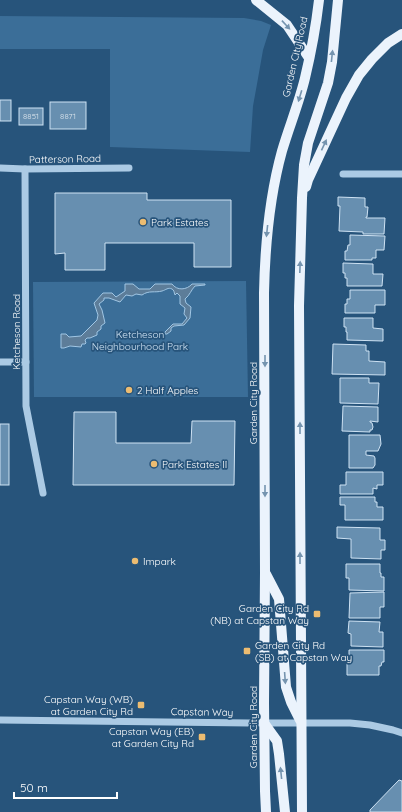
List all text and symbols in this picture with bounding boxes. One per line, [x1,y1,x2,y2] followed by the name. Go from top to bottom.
[279,15,311,99] street label: Garden City Road
[281,20,291,30] one-way arrow
[329,50,336,62] one-way arrow
[297,90,303,102] one-way arrow
[23,111,39,121] house number: 8851
[60,111,76,121] house number: 8871
[321,139,327,151] one-way arrow
[29,152,101,166] street label: Patterson Road
[151,216,209,229] place label: Park Estates
[138,217,148,227] marker: Park Estates
[264,225,270,237] one-way arrow
[297,260,303,273] one-way arrow
[10,294,23,370] street label: Ketcheson Road
[92,328,188,353] park label: Ketcheson Neighbourhood Park
[262,355,268,368] one-way arrow
[247,362,260,444] street label: Garden City Road
[137,384,199,397] place label: 2 Half Apples
[124,385,134,395] marker: 2 Half Apples
[296,422,303,434] one-way arrow
[162,458,227,471] place label: Park Estates II
[149,459,159,469] marker: Park Estates II
[262,485,268,498] one-way arrow
[297,551,303,564] one-way arrow
[143,555,176,568] place label: Impark
[130,556,140,566] marker: Impark
[210,602,309,627] place label: Garden City Rd (NB) at Capstan Way
[312,609,322,619] marker: Garden City Rd (NB) at Capstan Way
[255,639,352,664] place label: Garden City Rd (SB) at Capstan Way
[242,646,252,656] marker: Garden City Rd (SB) at Capstan Way
[281,672,288,684] one-way arrow
[247,686,260,768] street label: Garden City Road
[44,693,133,718] place label: Capstan Way (WB) at Garden City Rd
[136,700,146,710] marker: Capstan Way (WB) at Garden City Rd
[171,705,233,719] street label: Capstan Way
[109,725,194,750] place label: Capstan Way (EB) at Garden City Rd
[197,732,207,742] marker: Capstan Way (EB) at Garden City Rd
[278,767,284,779] one-way arrow
[14,774,117,800] scale bar
[20,780,48,795] text: 50 m

